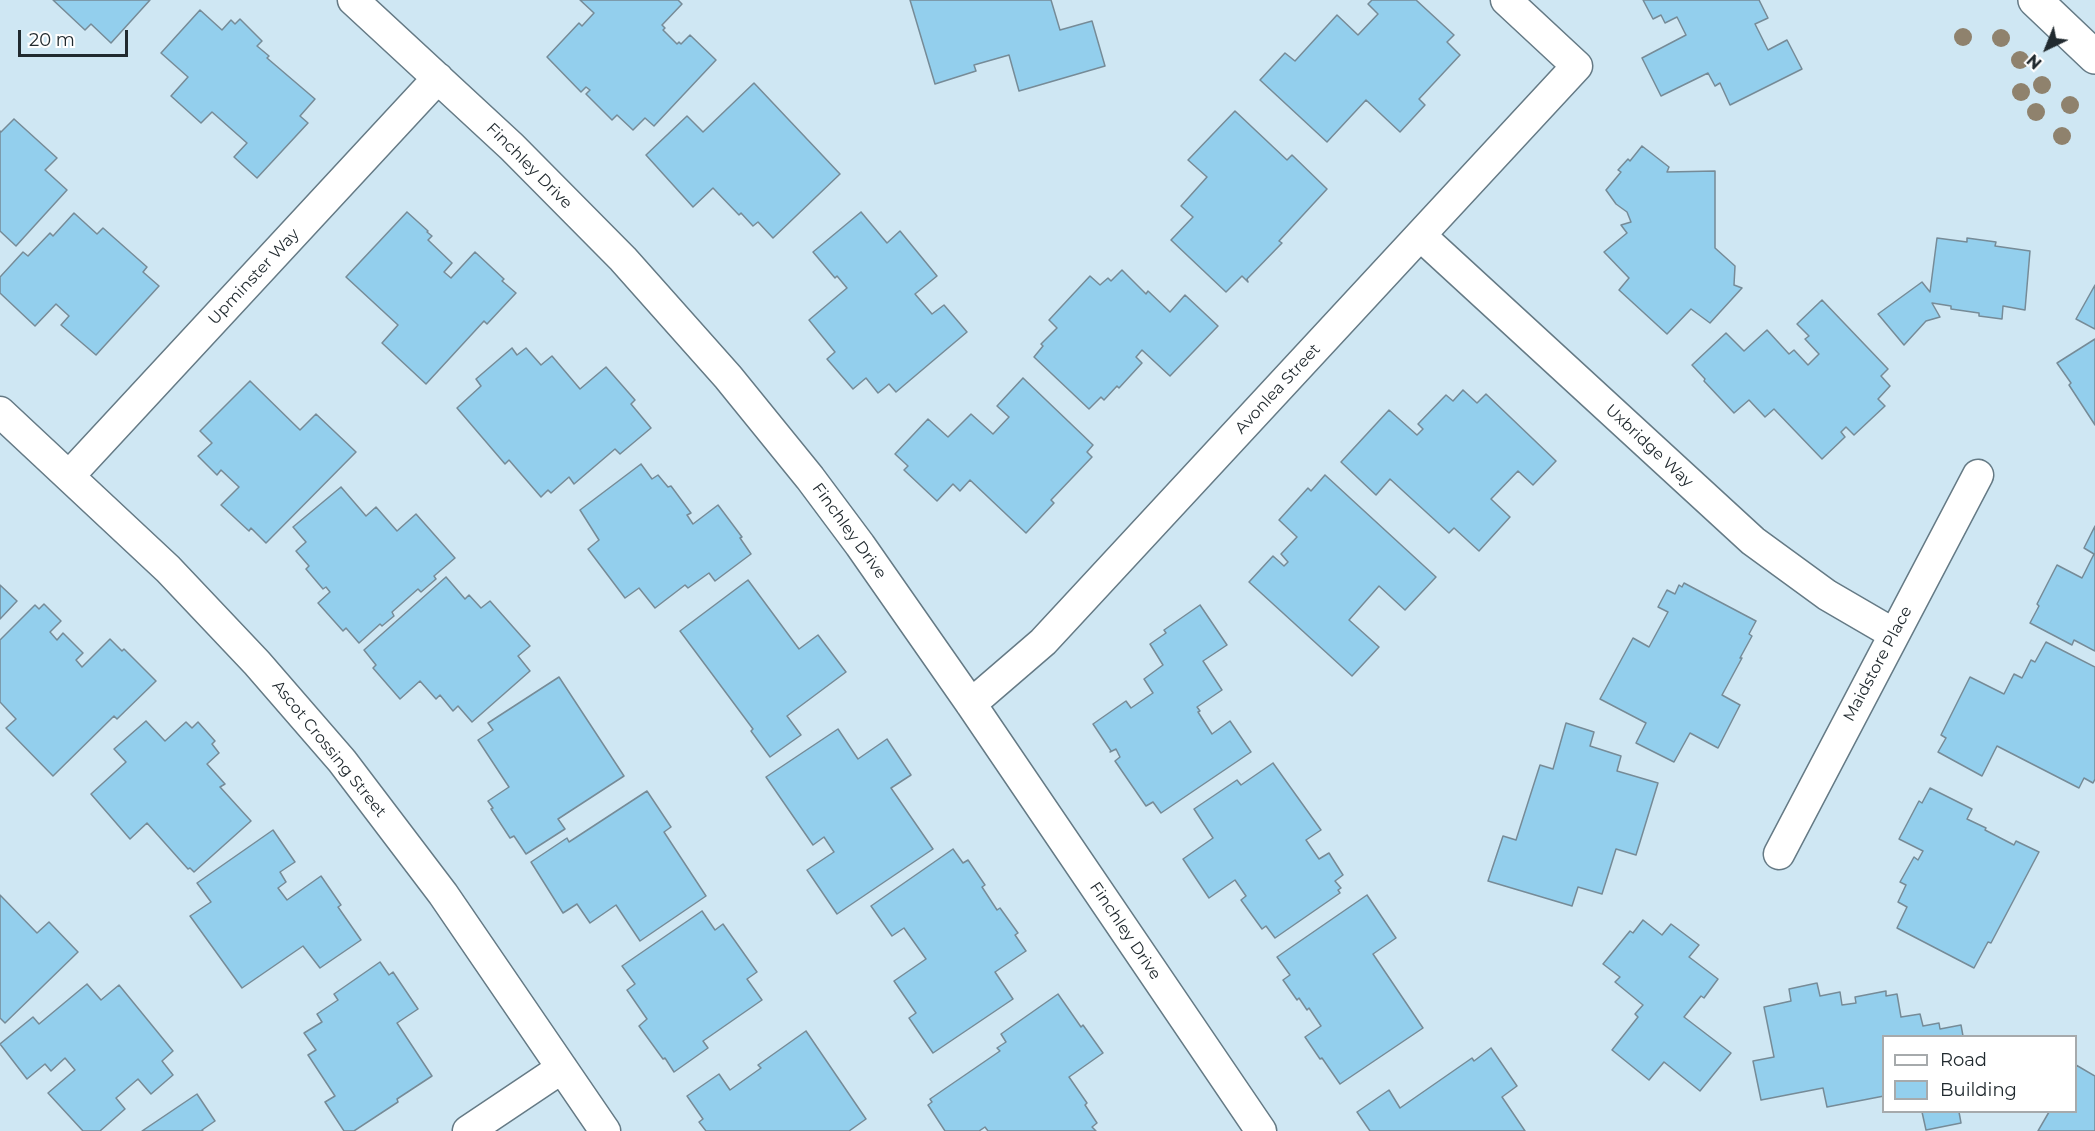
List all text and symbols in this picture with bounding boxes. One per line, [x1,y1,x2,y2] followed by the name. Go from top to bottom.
[21,18,130,56] scale bar
[2017,18,2077,78] north arrow
[29,29,75,51] text: 20 m
[2023,50,2046,73] text: N
[482,119,576,213] street label: Finchley Drive
[204,225,304,329] street label: Upminster Way
[1231,340,1325,438] street label: Avonlea Street
[1601,400,1697,492] street label: Uxbridge Way
[808,479,890,583] street label: Finchley Drive
[1840,603,1916,725] street label: Maidstore Place
[268,677,390,821] street label: Ascot Crossing Street
[1085,879,1165,983] street label: Finchley Drive
[1882,1035,2077,1113] legend
[1940,1049,1987,1071] text: Road
[1940,1079,2017,1101] text: Building

